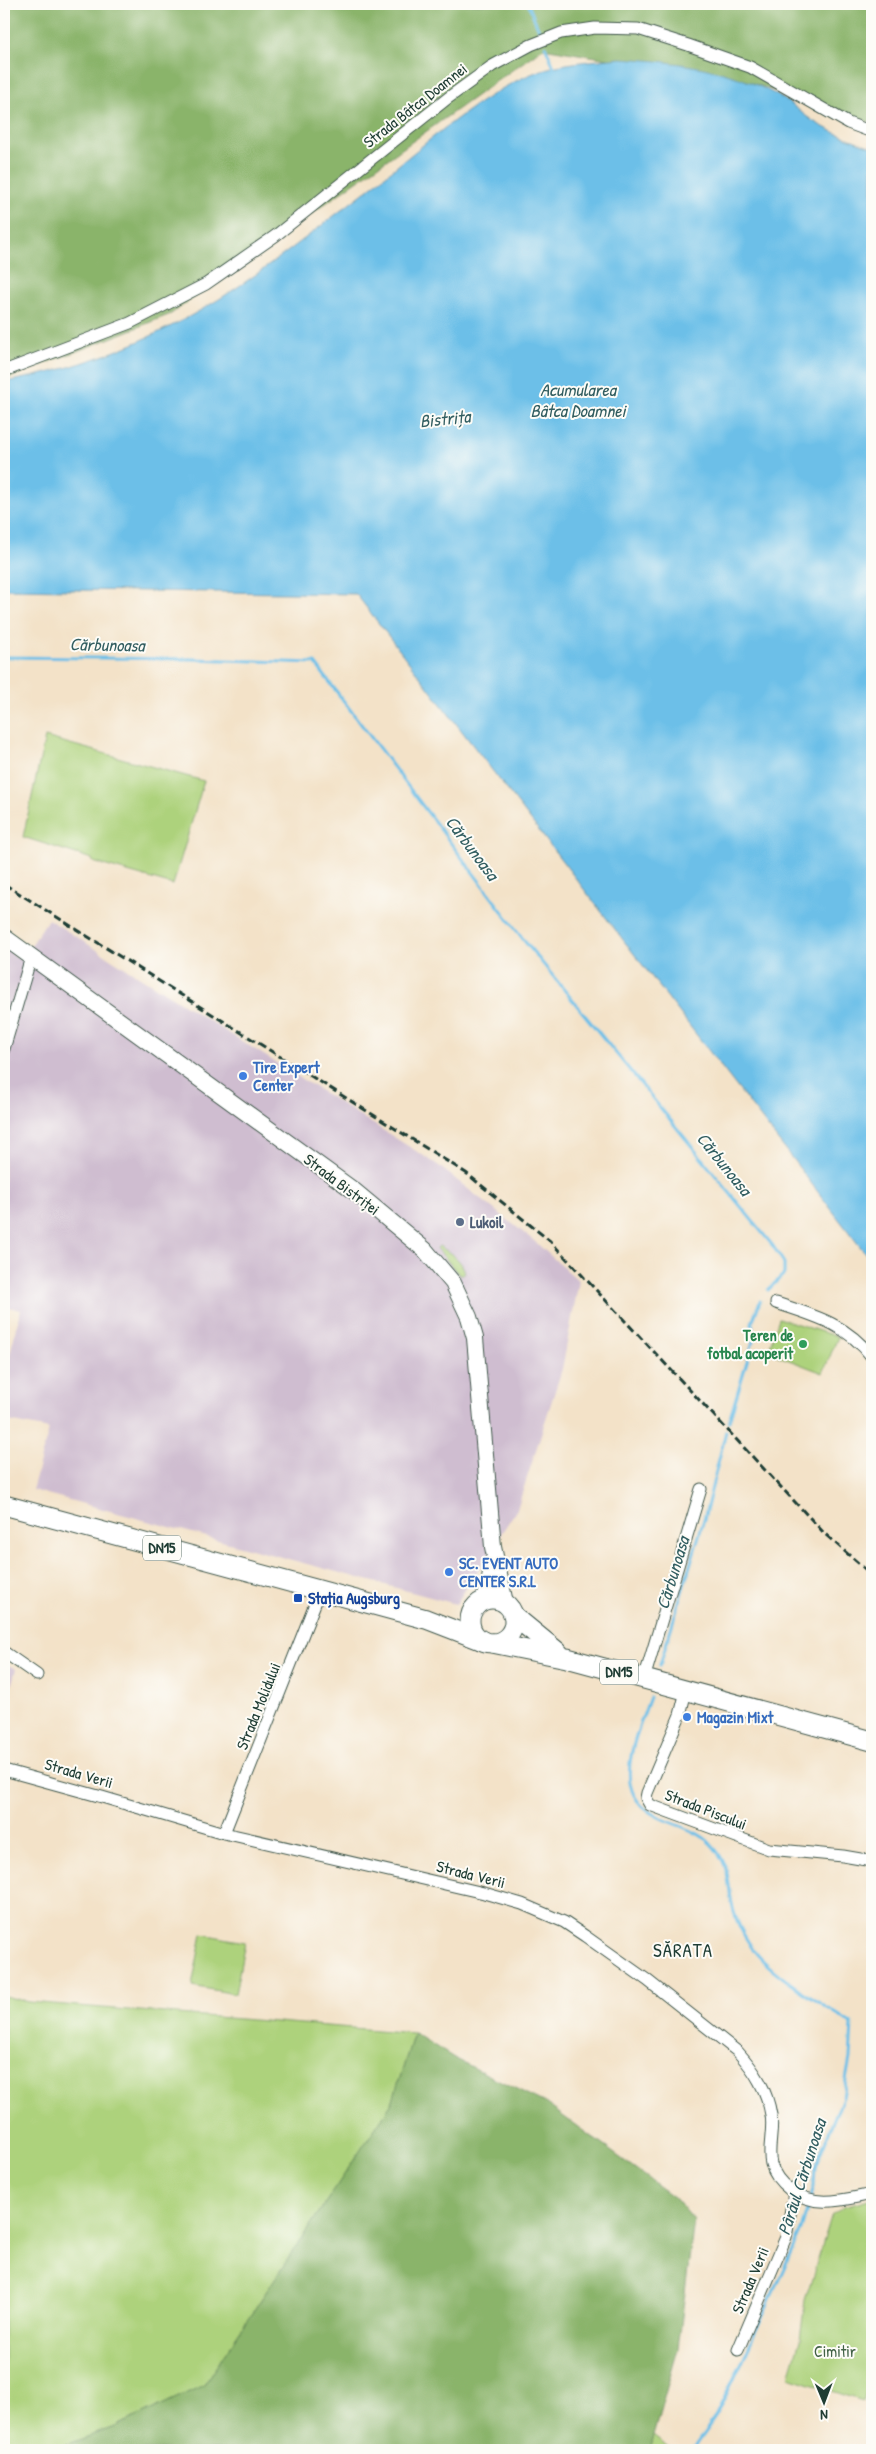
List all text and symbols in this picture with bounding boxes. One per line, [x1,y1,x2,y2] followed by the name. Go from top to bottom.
[359,58,471,152] street label: Strada Bâtca Doamnei
[531,377,627,423] water label: Acumularea Bâtca Doamnei
[419,403,473,434] water label: Bistrița
[69,631,147,658] water label: Cărbunoasa
[440,810,506,887] water label: Cărbunoasa
[252,1056,320,1096] place label: Tire Expert Center
[237,1070,249,1082] marker: Tire Expert Center
[691,1127,759,1202] water label: Cărbunoasa
[299,1148,385,1220] street label: Strada Bistriței
[470,1211,504,1233] place label: Lukoil
[454,1216,466,1228] marker: Lukoil
[707,1324,794,1365] place label: Teren de fotbal acoperit
[797,1338,809,1350] marker: Teren de fotbal acoperit
[650,1532,696,1612] water label: Cărbunoasa
[143,1536,181,1560] road number: DN15
[459,1552,558,1592] place label: SC. EVENT AUTO CENTER S.R.L
[443,1566,455,1578] marker: SC. EVENT AUTO CENTER S.R.L
[308,1587,400,1610] place label: Stația Augsburg
[292,1592,304,1604] marker: Stația Augsburg
[231,1659,285,1753] street label: Strada Molidului
[600,1660,638,1684] road number: DN15
[697,1706,774,1729] place label: Magazin Mixt
[681,1711,693,1723] marker: Magazin Mixt
[42,1753,116,1793] street label: Strada Verii
[662,1783,750,1835] street label: Strada Piscului
[434,1855,508,1893] street label: Strada Verii
[653,1937,713,1963] district label: SĂRATA
[771,2114,833,2238] water label: Pârâul Cărbunoasa
[726,2243,774,2317] street label: Strada Verii
[814,2340,856,2362] park label: Cimitir
[798,2376,848,2426] north arrow
[820,2406,828,2425] text: N

